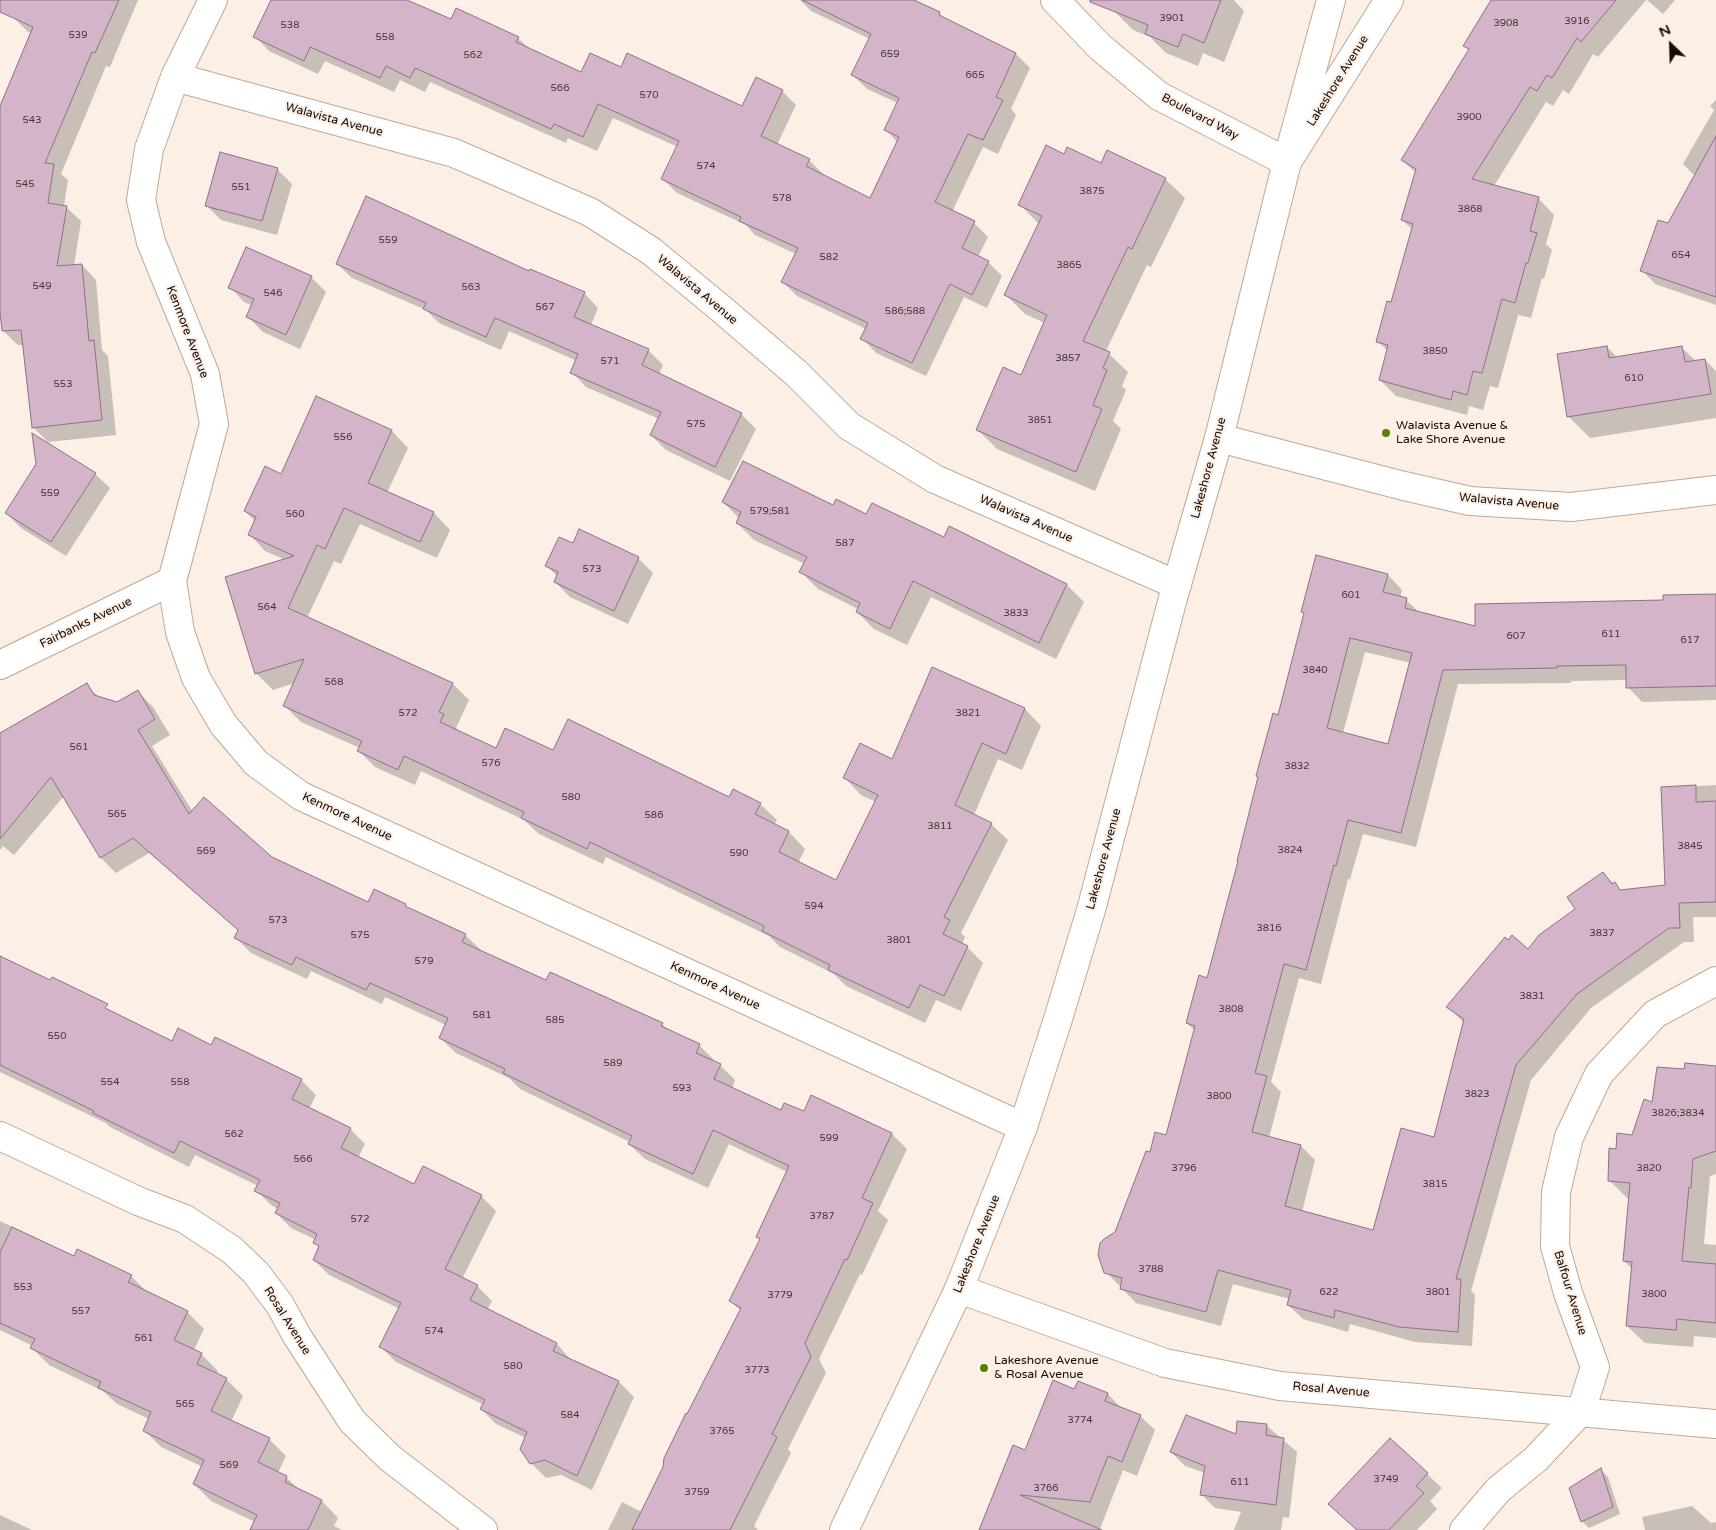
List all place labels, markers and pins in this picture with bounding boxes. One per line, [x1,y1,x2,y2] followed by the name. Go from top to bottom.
[1396,419,1508,447] place label: Walavista Avenue & Lake Shore Avenue
[1380,427,1392,439] marker: Walavista Avenue & Lake Shore Avenue
[994,1354,1099,1382] place label: Lakeshore Avenue & Rosal Avenue
[978,1362,990,1374] marker: Lakeshore Avenue & Rosal Avenue

